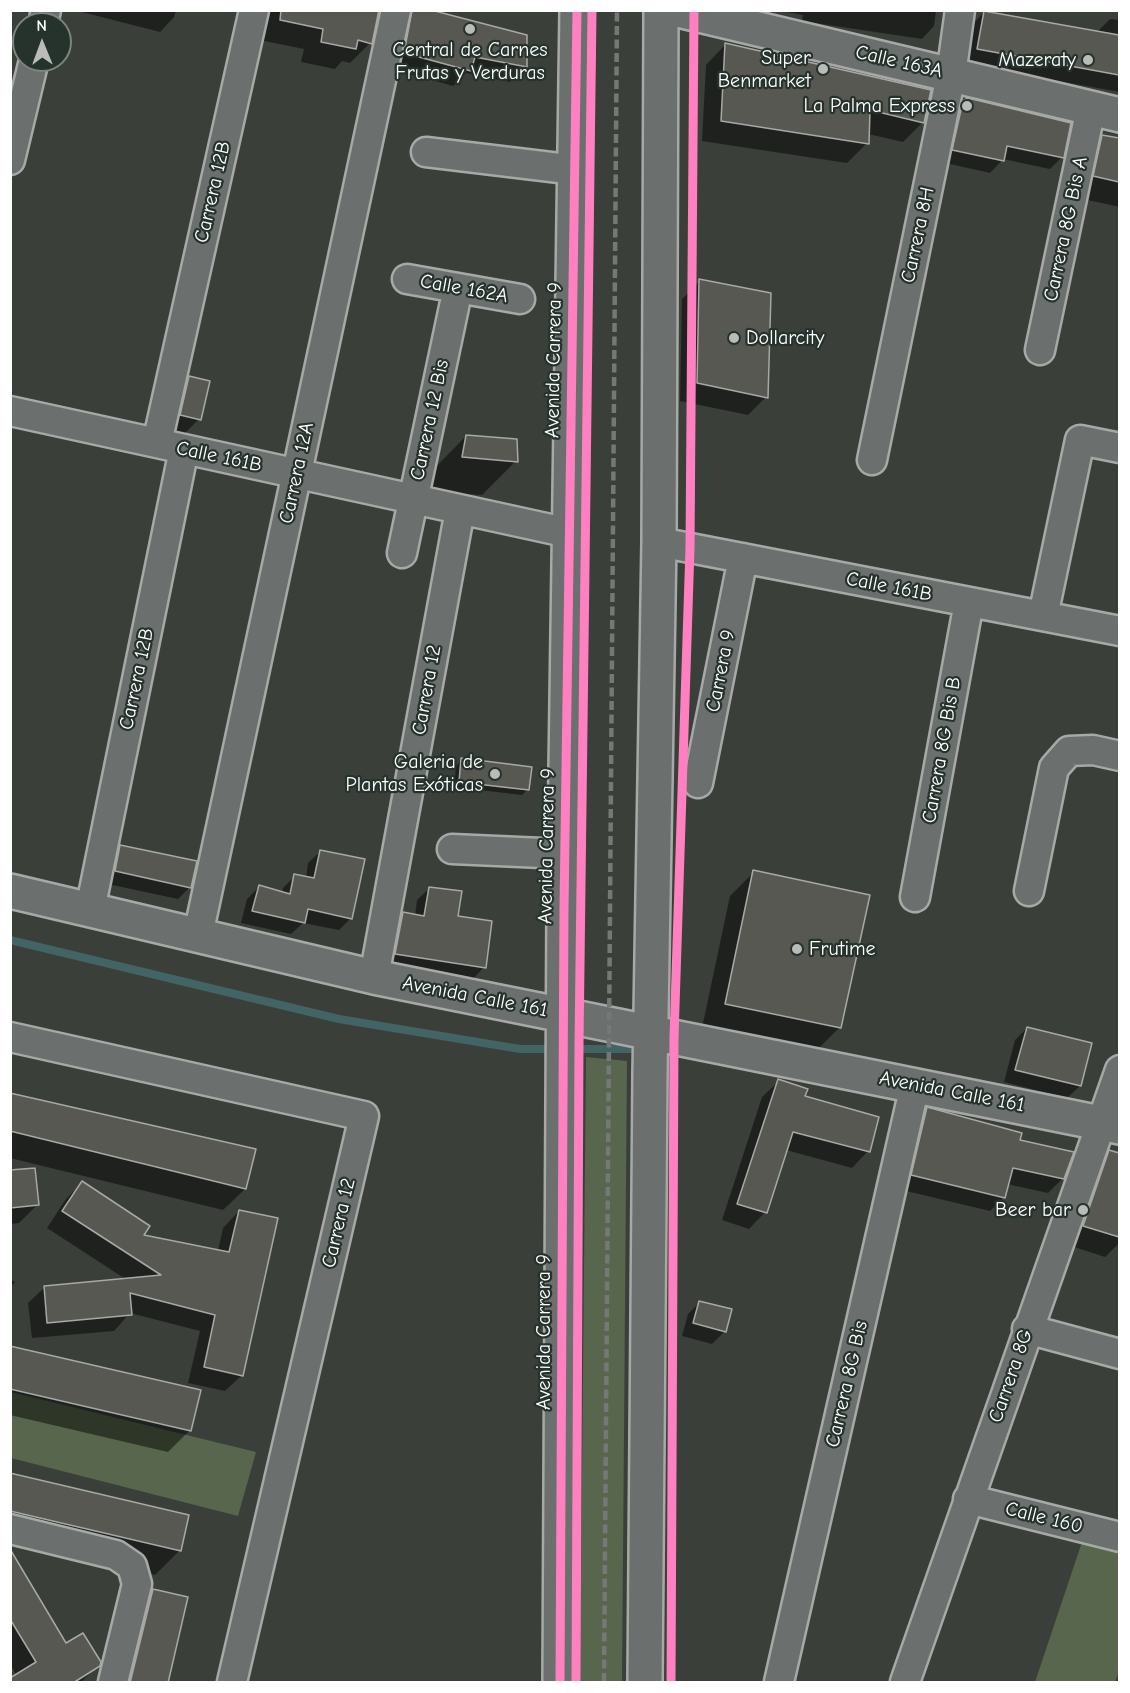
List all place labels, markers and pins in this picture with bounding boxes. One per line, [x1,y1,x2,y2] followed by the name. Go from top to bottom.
[463,22,477,36] marker: Central de Carnes Frutas y Verduras
[392,38,548,85] place label: Central de Carnes Frutas y Verduras
[718,46,811,93] place label: Super Benmarket
[998,48,1076,72] place label: Mazeraty
[1081,53,1095,67] marker: Mazeraty
[816,62,830,76] marker: Super Benmarket
[803,94,955,118] place label: La Palma Express
[960,99,974,113] marker: La Palma Express
[746,326,824,350] place label: Dollarcity
[727,331,741,345] marker: Dollarcity
[346,750,483,797] place label: Galeria de Plantas Exóticas
[488,767,502,781] marker: Galeria de Plantas Exóticas
[809,937,876,961] place label: Frutime
[790,942,804,956] marker: Frutime
[995,1198,1071,1222] place label: Beer bar
[1076,1203,1090,1217] marker: Beer bar

